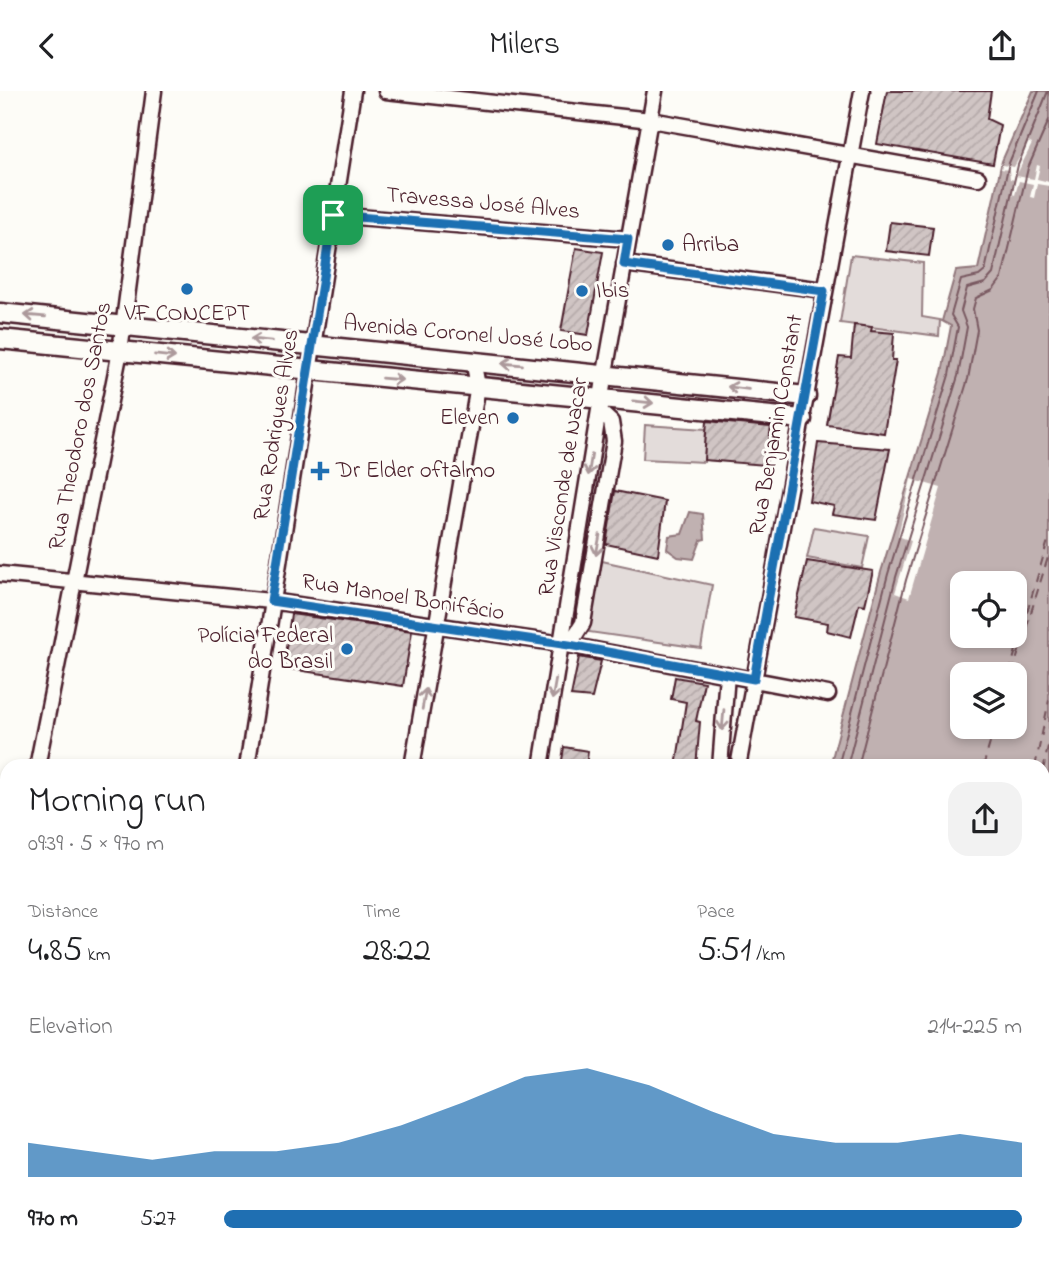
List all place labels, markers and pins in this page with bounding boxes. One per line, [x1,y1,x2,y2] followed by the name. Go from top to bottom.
[303,185,363,245] pin
[682,229,739,262] place label: Arriba
[660,237,676,253] marker: Arriba
[596,275,629,308] place label: Ibis
[179,281,195,297] marker: VF CONCEPT
[574,283,590,299] marker: Ibis
[123,298,250,331] place label: VF CONCEPT
[440,402,499,435] place label: Eleven
[505,410,521,426] marker: Eleven
[335,455,495,488] place label: Dr Elder oftalmo
[310,461,330,481] marker: Dr Elder oftalmo
[197,620,333,679] place label: Polícia Federal do Brasil
[339,641,355,657] marker: Polícia Federal do Brasil

